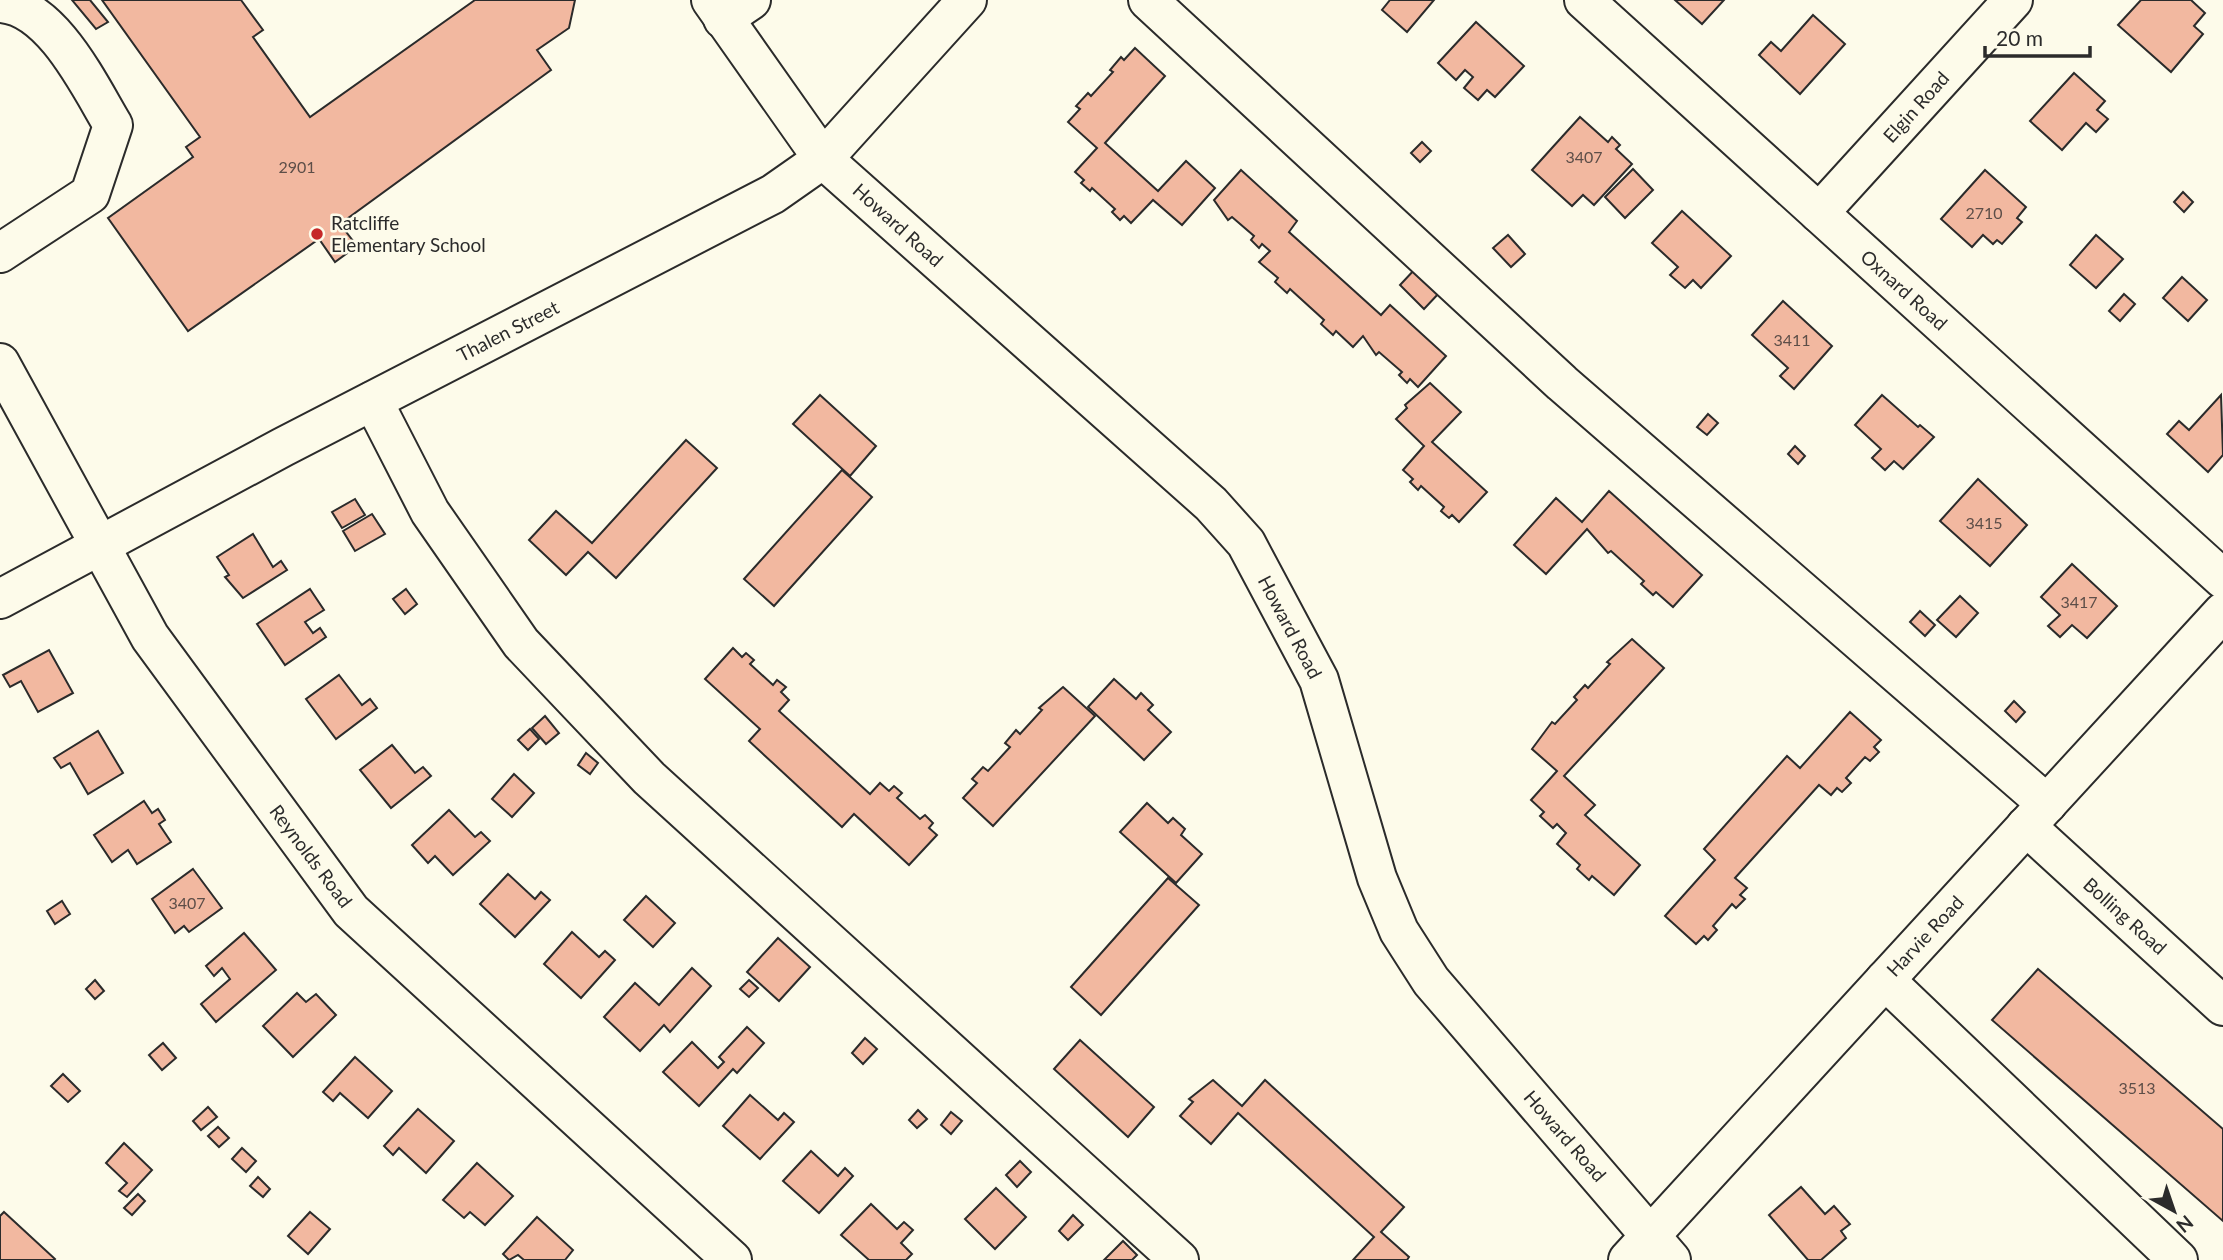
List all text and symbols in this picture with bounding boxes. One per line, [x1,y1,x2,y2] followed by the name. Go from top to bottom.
[1985,14,2090,58] scale bar
[1996,25,2043,50] text: 20 m
[1878,66,1953,147] street label: Elgin Road
[1565,147,1603,166] house number: 3407
[278,157,316,176] house number: 2901
[849,178,948,271] street label: Howard Road
[1965,203,2003,222] house number: 2710
[331,211,486,256] place label: Ratcliffe Elementary School
[309,226,325,242] marker: Ratcliffe Elementary School
[1856,245,1952,335] street label: Oxnard Road
[453,295,563,366] street label: Thalen Street
[1773,330,1811,349] house number: 3411
[1965,513,2003,532] house number: 3415
[1254,571,1327,682] street label: Howard Road
[2060,592,2098,611] house number: 3417
[265,800,357,912] street label: Reynolds Road
[2079,872,2172,959] street label: Bolling Road
[1881,891,1968,981] street label: Harvie Road
[168,893,206,912] house number: 3407
[2118,1078,2156,1097] house number: 3513
[1520,1085,1611,1186] street label: Howard Road
[2139,1176,2209,1246] north arrow
[2172,1211,2198,1238] text: N

